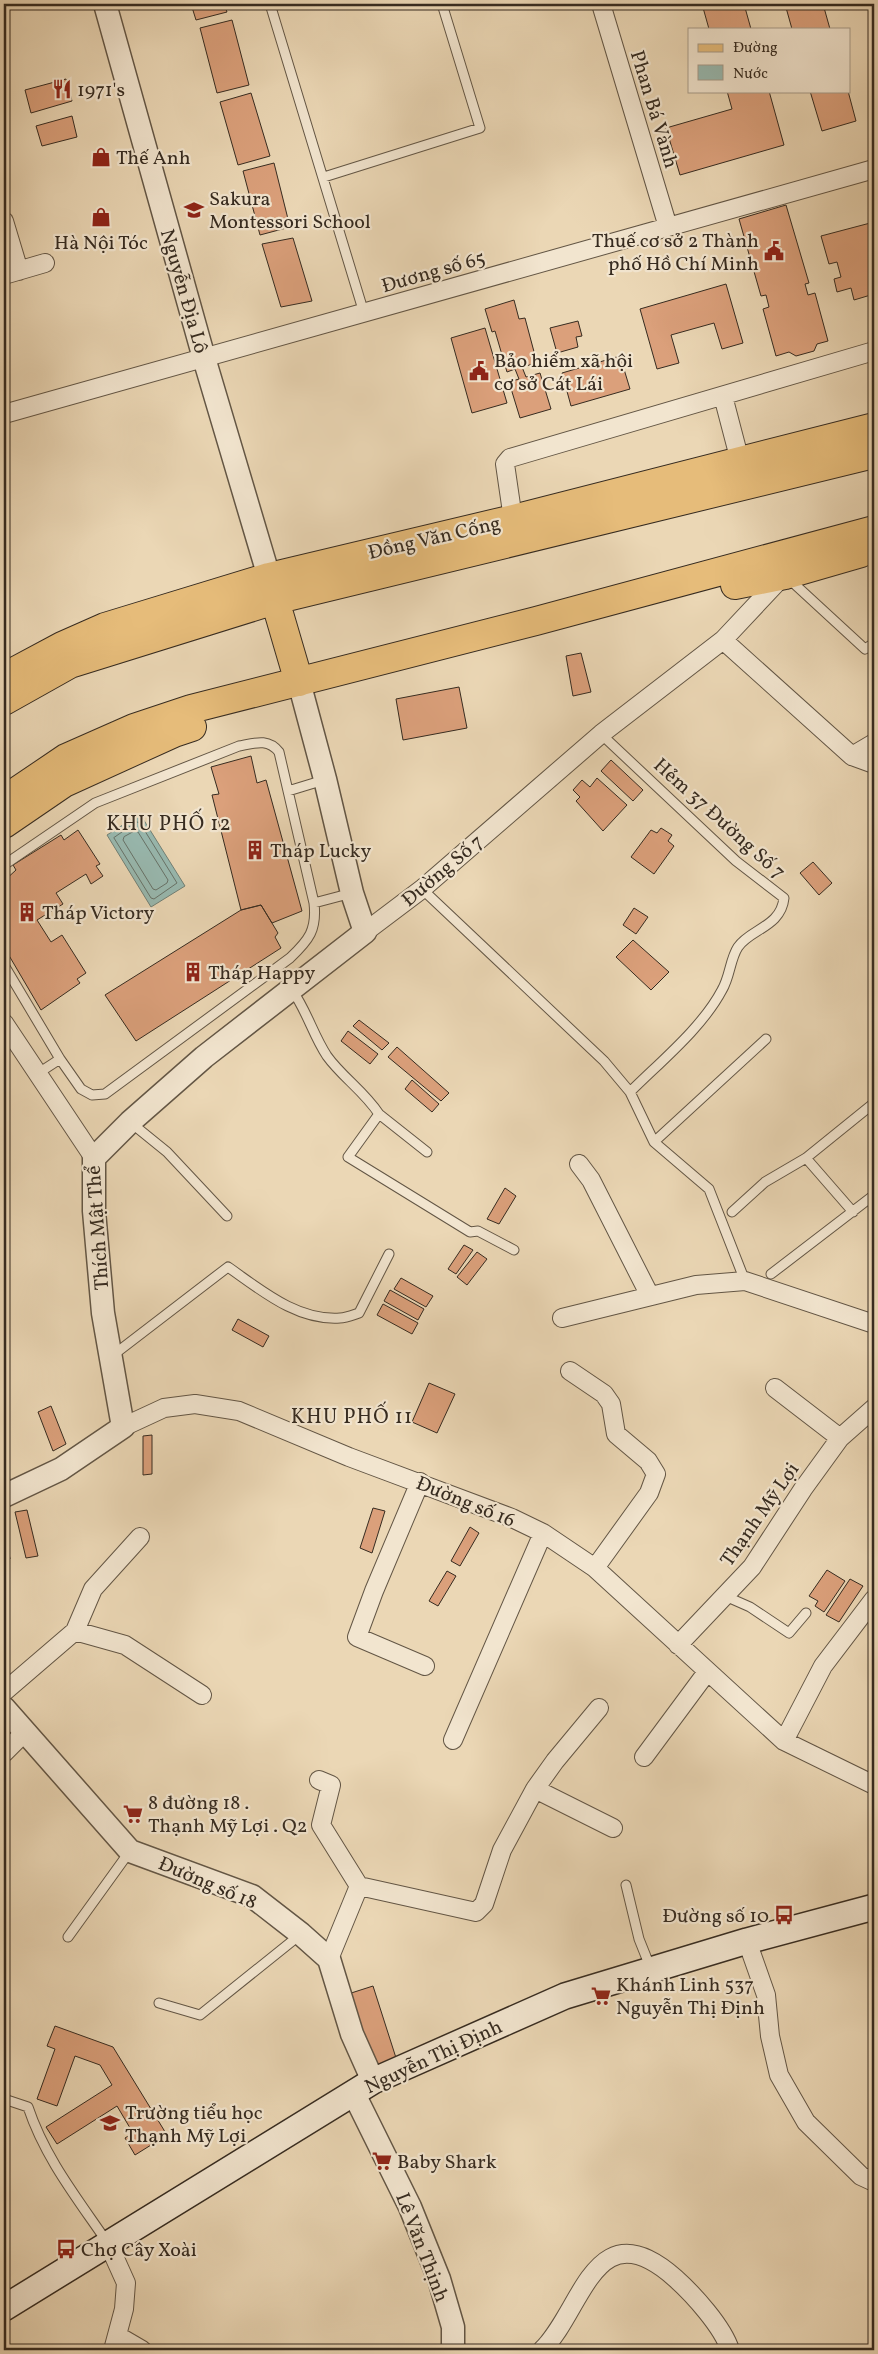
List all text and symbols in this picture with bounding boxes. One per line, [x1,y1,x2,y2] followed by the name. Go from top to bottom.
[688,28,850,92] legend
[733,38,778,59] text: Đường
[622,47,684,172] street label: Phan Bá Vành
[733,64,768,85] text: Nước
[77,77,125,105] place label: 1971's
[51,78,73,100] restaurant icon: 1971's
[116,145,191,173] place label: Thế Anh
[90,146,112,168] shop icon: Thế Anh
[209,186,371,237] place label: Sakura Montessori School
[183,199,205,221] school or university icon: Sakura Montessori School
[90,206,112,228] shop icon: Hà Nội Tóc
[152,226,214,357] street label: Nguyễn Địa Lô
[592,228,759,279] place label: Thuế cơ sở 2 Thành phố Hồ Chí Minh
[54,230,148,258] place label: Hà Nội Tóc
[763,240,785,262] public building icon: Thuế cơ sở 2 Thành phố Hồ Chí Minh
[378,245,489,301] street label: Đương số 65
[494,348,633,399] place label: Bảo hiểm xã hội cơ sở Cát Lái
[468,360,490,382] public building icon: Bảo hiểm xã hội cơ sở Cát Lái
[365,510,504,568] street label: Đồng Văn Cống
[646,752,791,887] street label: Hẻm 37 Đường Số 7
[106,808,232,839] district label: KHU PHỐ 12
[396,829,490,914] street label: Đường Số 7
[270,838,371,866] place label: Tháp Lucky
[244,839,266,861] building icon: Tháp Lucky
[42,900,155,928] place label: Tháp Victory
[16,901,38,923] building icon: Tháp Victory
[208,960,315,988] place label: Tháp Happy
[182,961,204,983] building icon: Tháp Happy
[81,1164,117,1291] street label: Thích Mật Thể
[291,1401,413,1432] district label: KHU PHỐ 11
[714,1457,807,1573] street label: Thạnh Mỹ Lợi
[411,1470,519,1535] street label: Đường số 16
[148,1790,307,1841] place label: 8 đường 18 . Thạnh Mỹ Lợi . Q2
[122,1803,144,1825] supermarket icon: 8 đường 18 . Thạnh Mỹ Lợi . Q2
[154,1850,261,1917] street label: Đường số 18
[662,1903,769,1931] place label: Đường số 10
[773,1904,795,1926] bus stop icon: Đường số 10
[616,1972,765,2023] place label: Khánh Linh 537 Nguyễn Thị Định
[590,1985,612,2007] supermarket icon: Khánh Linh 537 Nguyễn Thị Định
[360,2014,507,2102] street label: Nguyễn Thị Định
[125,2100,263,2151] place label: Trường tiểu học Thạnh Mỹ Lợi
[99,2112,121,2134] school or university icon: Trường tiểu học Thạnh Mỹ Lợi
[397,2149,497,2177] place label: Baby Shark
[371,2150,393,2172] supermarket icon: Baby Shark
[387,2189,455,2307] street label: Lê Văn Thịnh
[81,2237,197,2265] place label: Chợ Cây Xoài
[55,2238,77,2260] bus stop icon: Chợ Cây Xoài

